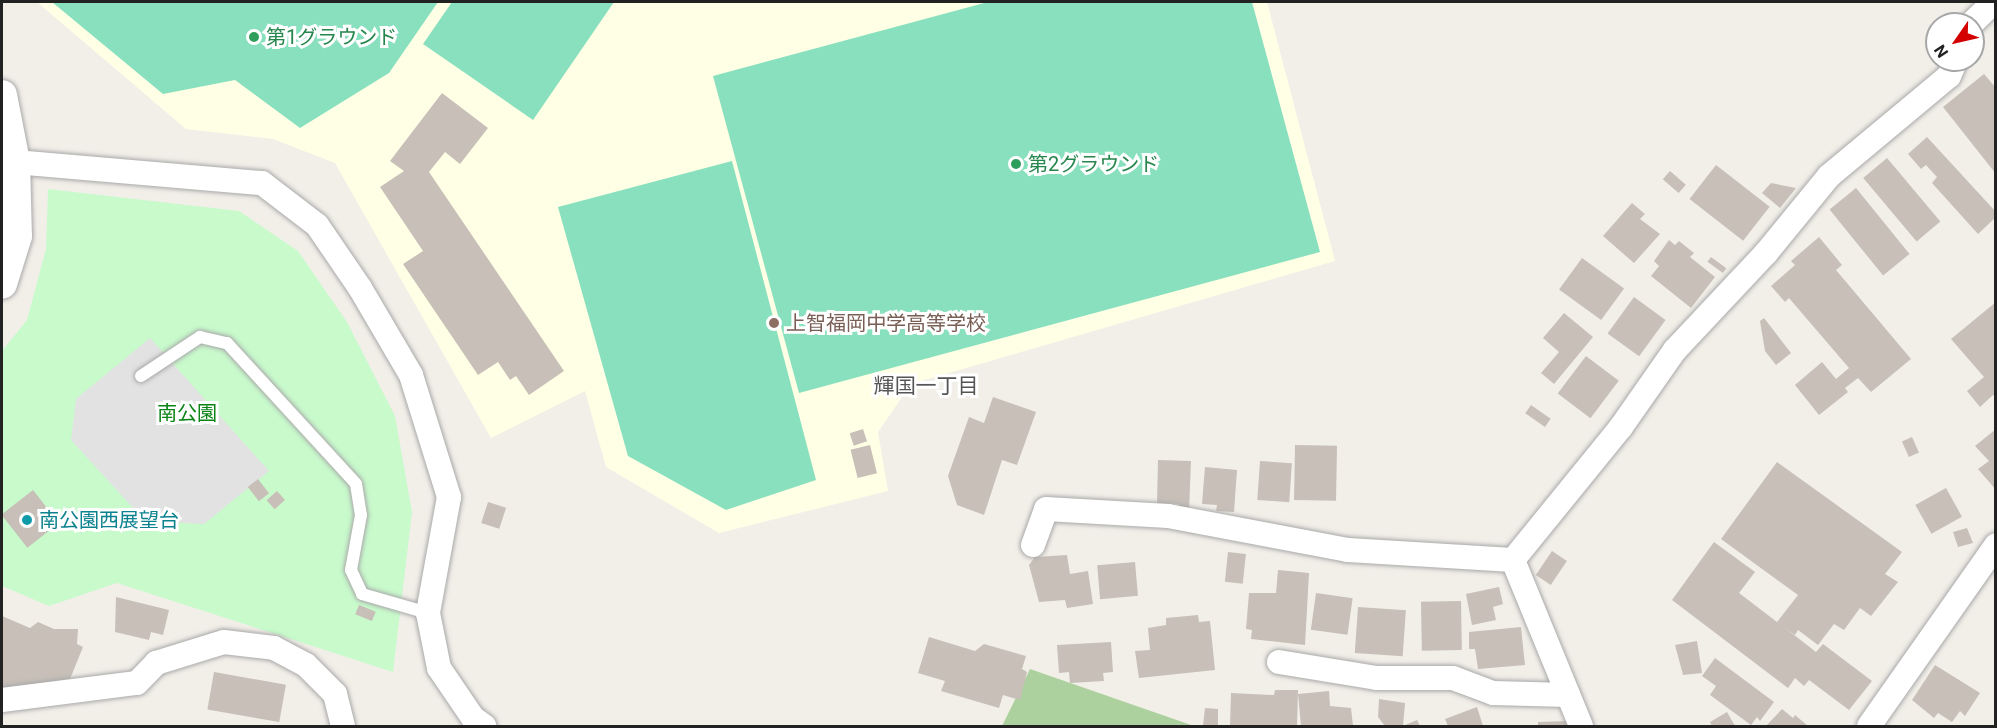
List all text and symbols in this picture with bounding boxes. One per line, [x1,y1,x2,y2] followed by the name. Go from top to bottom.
[1925,12,1985,72] north arrow
[266,25,397,49] place label: 第1グラウンド
[247,30,261,44] marker: 第1グラウンド
[1930,41,1952,61] text: N
[1028,152,1159,176] place label: 第2グラウンド
[1009,157,1023,171] marker: 第2グラウンド
[786,311,986,335] place label: 上智福岡中学高等学校
[767,316,781,330] marker: 上智福岡中学高等学校
[874,373,978,399] district label: 輝国一丁目
[157,401,217,425] park label: 南公園
[39,508,179,532] place label: 南公園西展望台
[20,513,34,527] marker: 南公園西展望台

